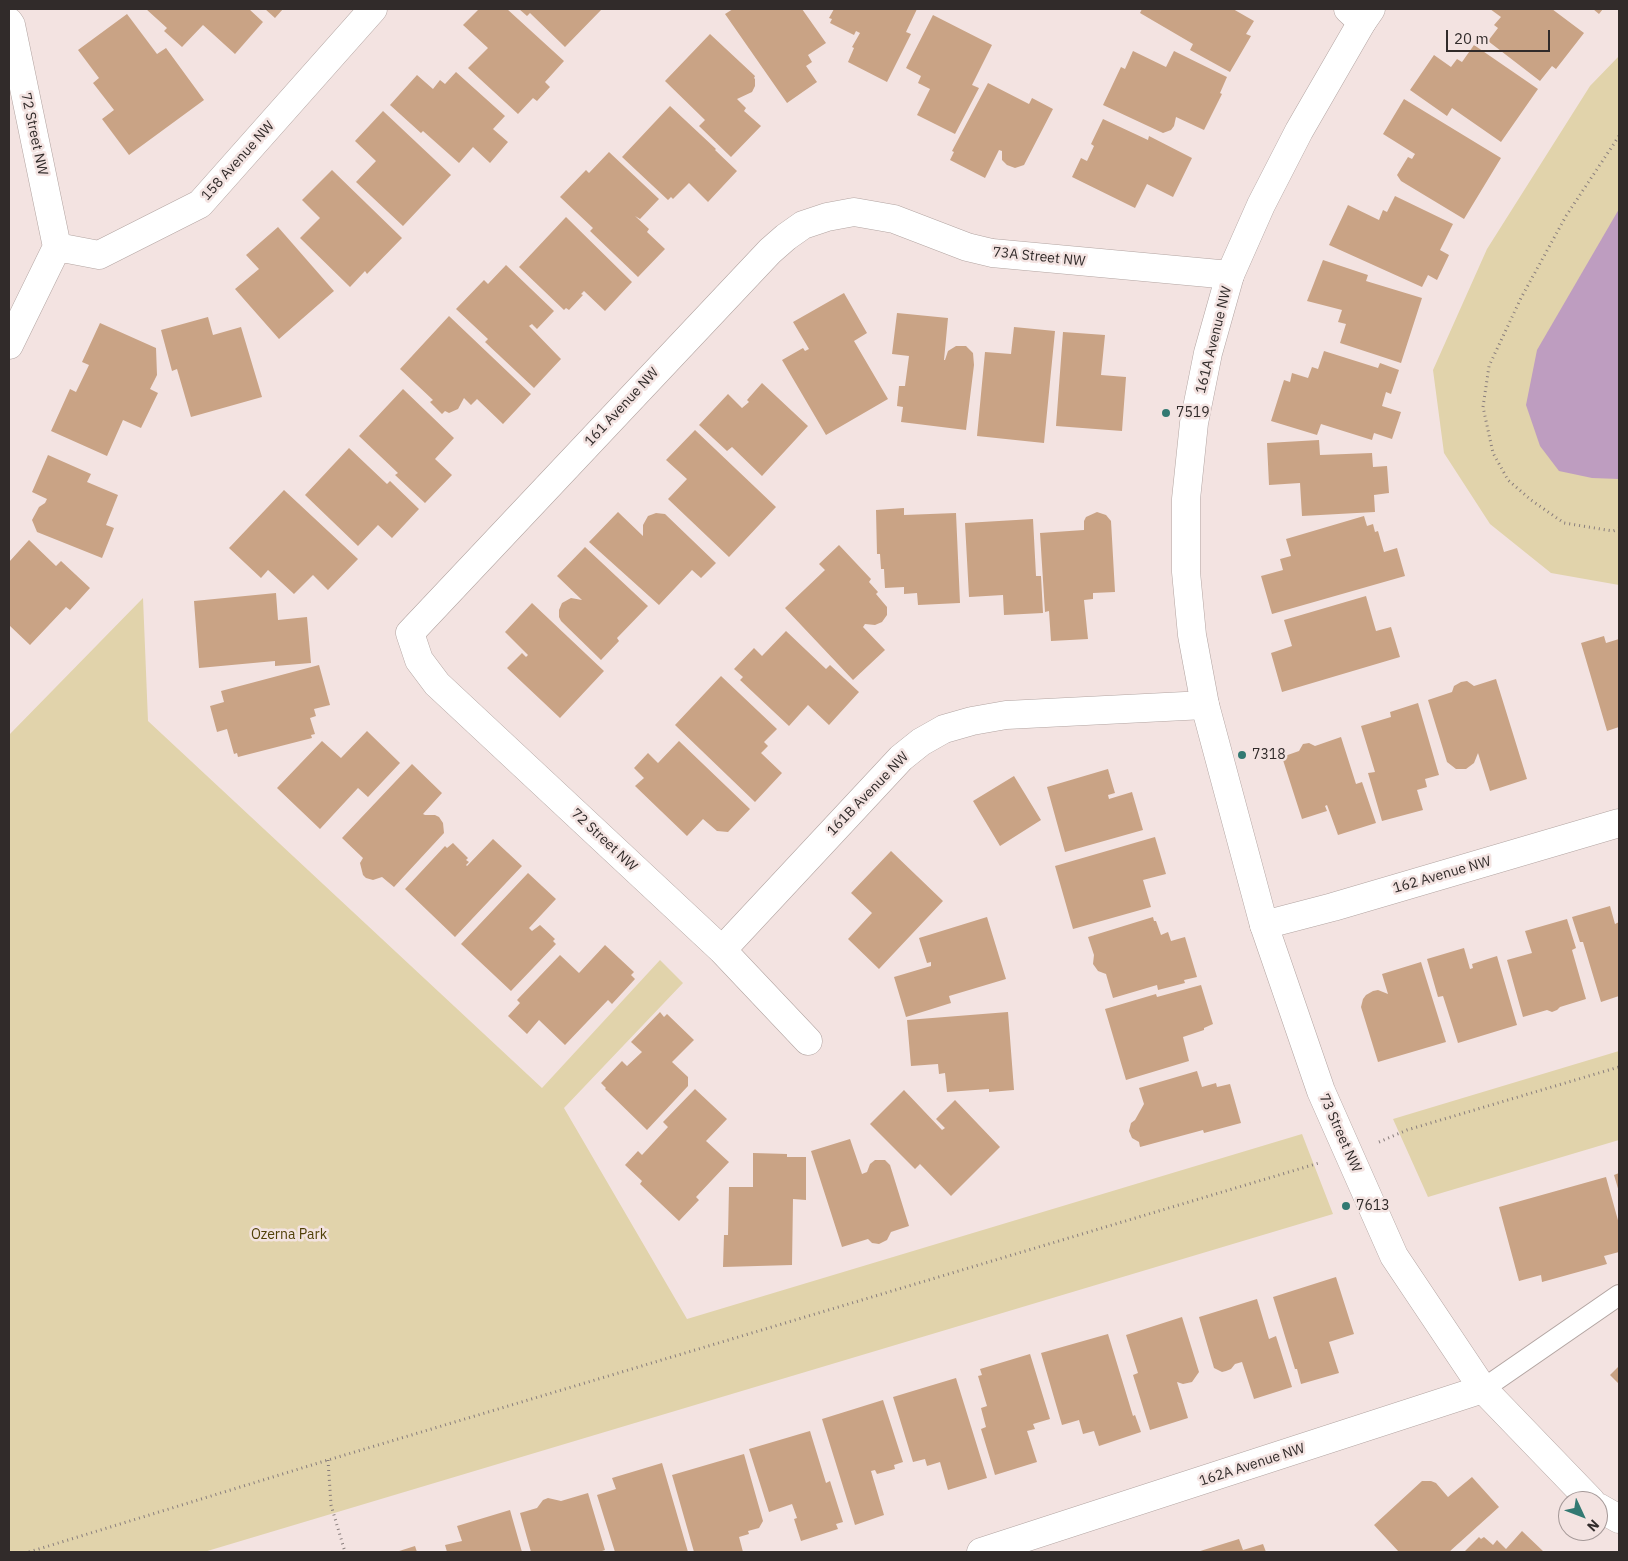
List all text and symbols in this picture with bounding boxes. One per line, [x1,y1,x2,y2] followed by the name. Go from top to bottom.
[1448,20,1552,52] scale bar
[1454,29,1489,48] text: 20 m
[17,91,51,177] street label: 72 Street NW
[198,118,278,204] street label: 158 Avenue NW
[992,244,1086,270] street label: 73A Street NW
[1193,285,1235,395] street label: 161A Avenue NW
[581,364,663,450] street label: 161 Avenue NW
[1176,405,1210,421] place label: 7519
[1160,407,1172,419] marker: 7519
[1252,747,1286,763] place label: 7318
[824,749,912,839] street label: 161B Avenue NW
[1236,749,1248,761] marker: 7318
[567,805,641,875] street label: 72 Street NW
[1391,853,1493,897] street label: 162 Avenue NW
[1315,1091,1365,1175] street label: 73 Street NW
[1356,1198,1390,1214] place label: 7613
[1340,1200,1352,1212] marker: 7613
[251,1227,327,1243] park label: Ozerna Park
[1197,1440,1307,1490] street label: 162A Avenue NW
[1558,1491,1608,1541] north arrow
[1583,1516,1603,1535] text: N

